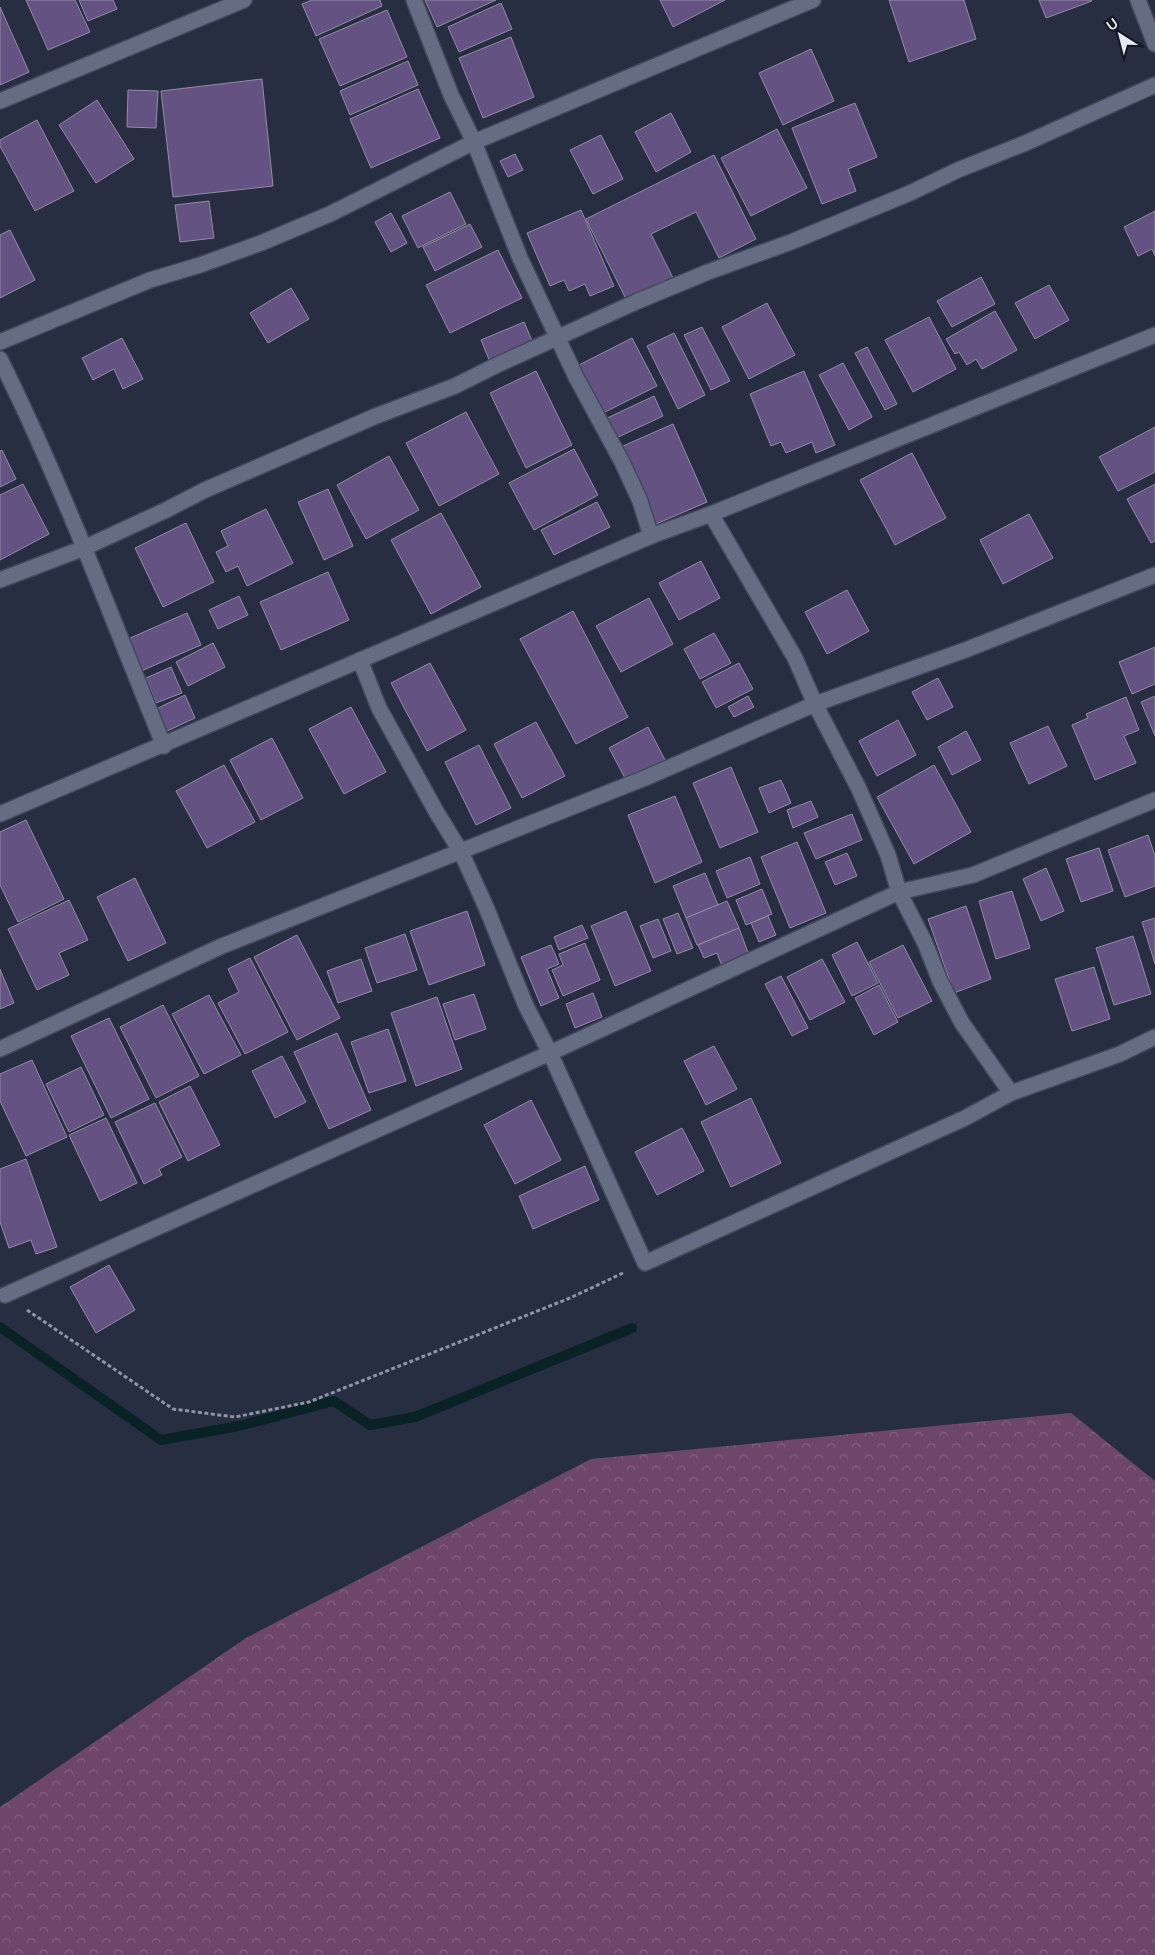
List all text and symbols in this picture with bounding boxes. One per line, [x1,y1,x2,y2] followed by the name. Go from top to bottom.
[1095,10,1145,60] north arrow
[1103,14,1121,34] text: U

